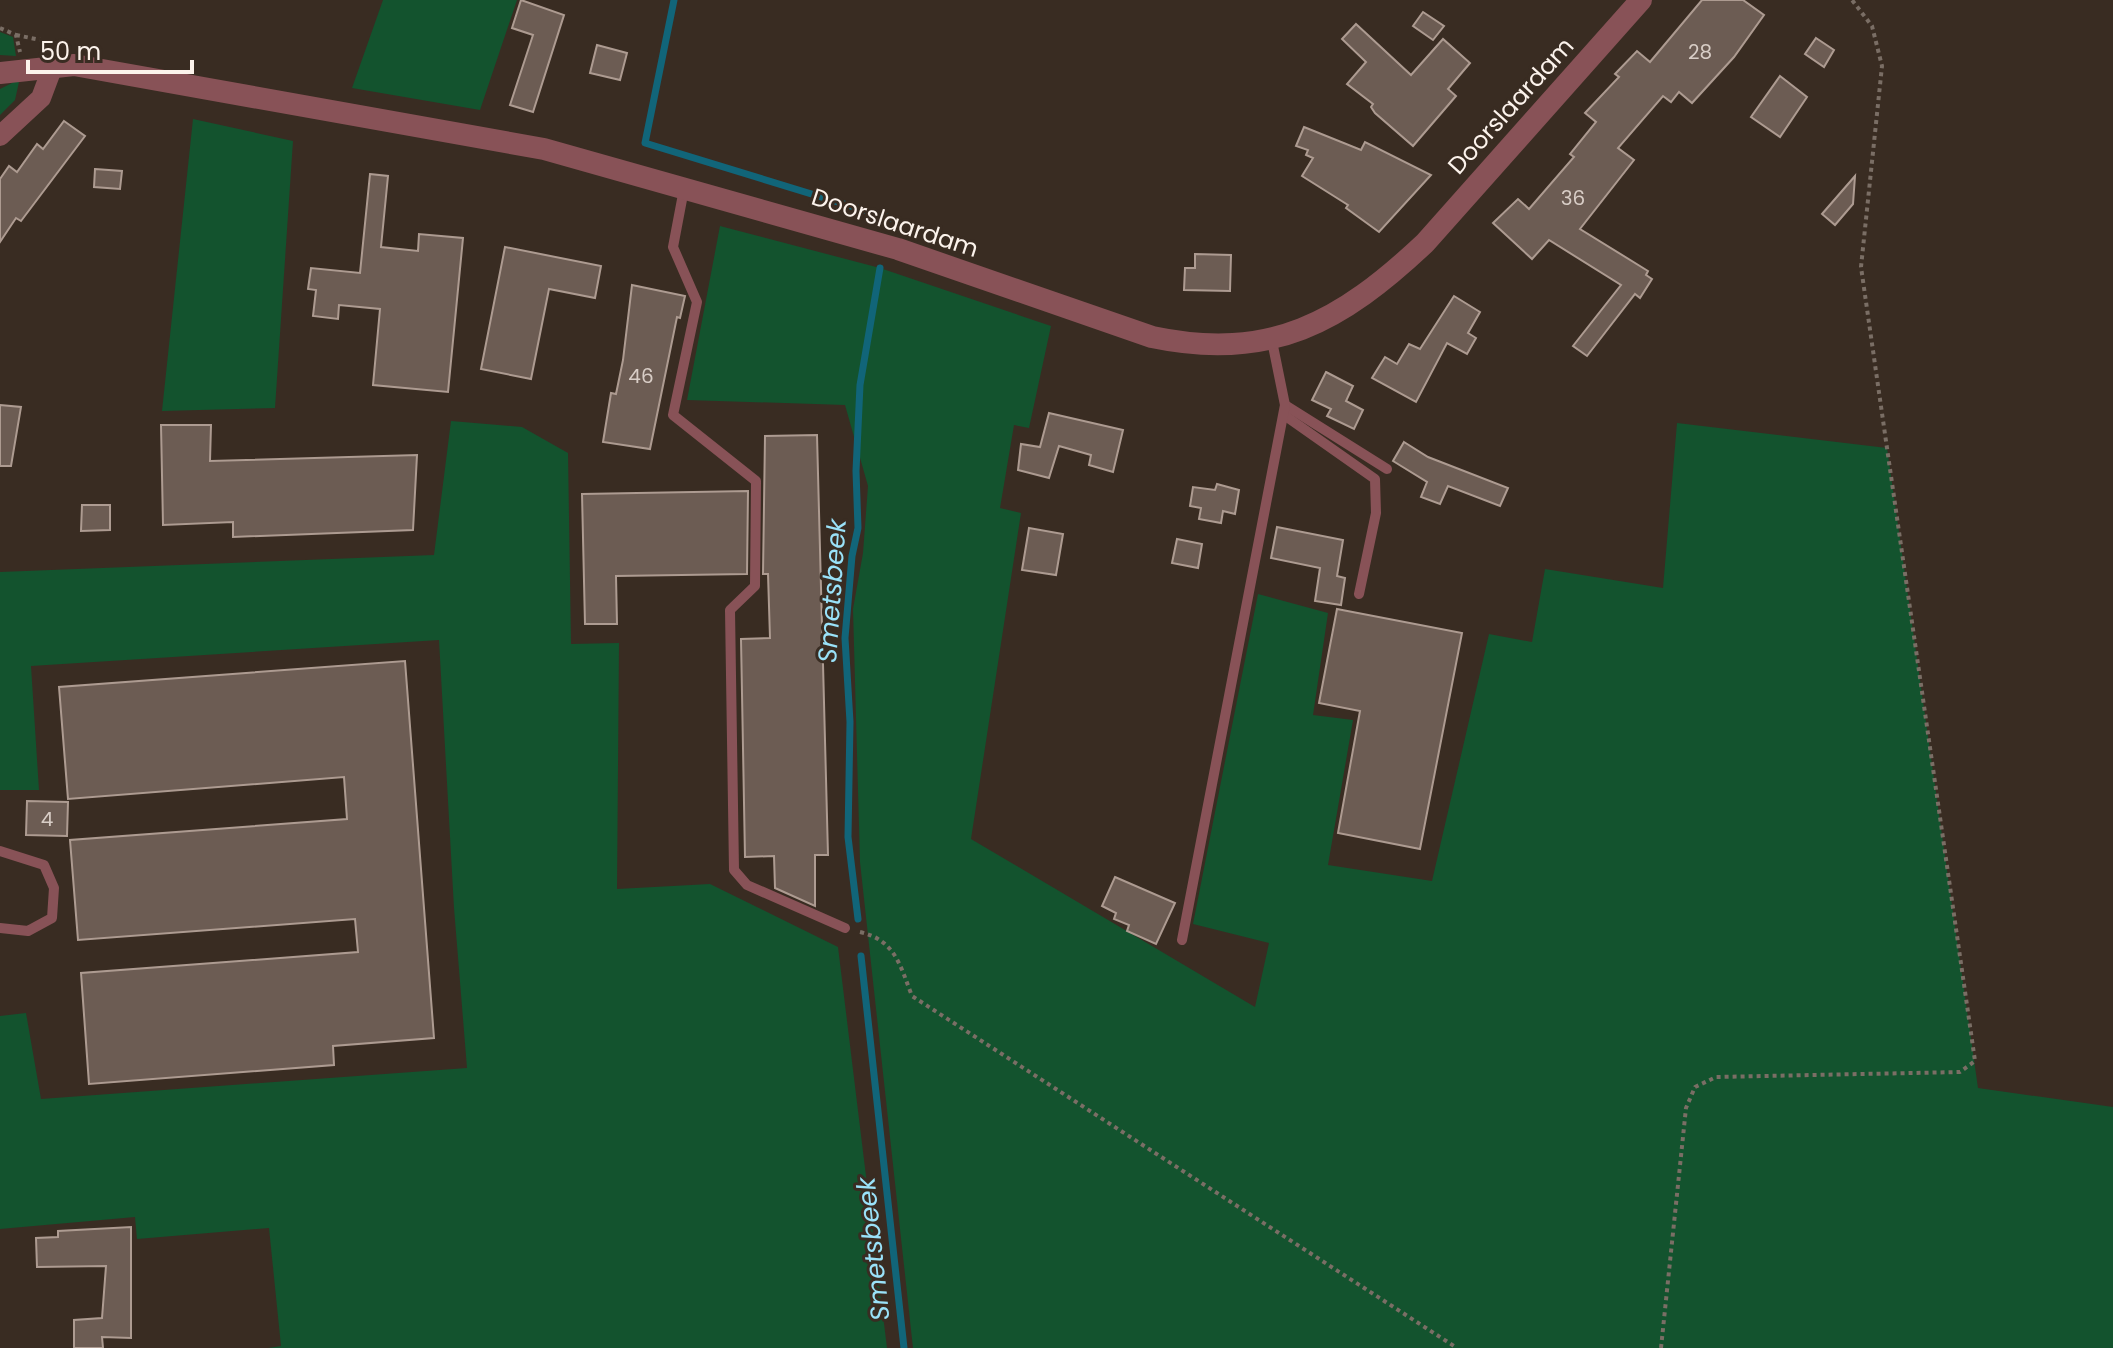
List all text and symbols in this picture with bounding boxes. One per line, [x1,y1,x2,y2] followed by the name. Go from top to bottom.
[28,24,192,74] scale bar
[1440,30,1581,181] street label: Doorslaardam
[40,35,101,68] text: 50 m
[1688,38,1712,66] house number: 28
[807,180,983,265] street label: Doorslaardam
[1561,184,1585,212] house number: 36
[628,362,654,390] house number: 46
[809,516,855,664] water label: Smetsbeek
[41,805,53,833] house number: 4
[847,1174,898,1323] water label: Smetsbeek

